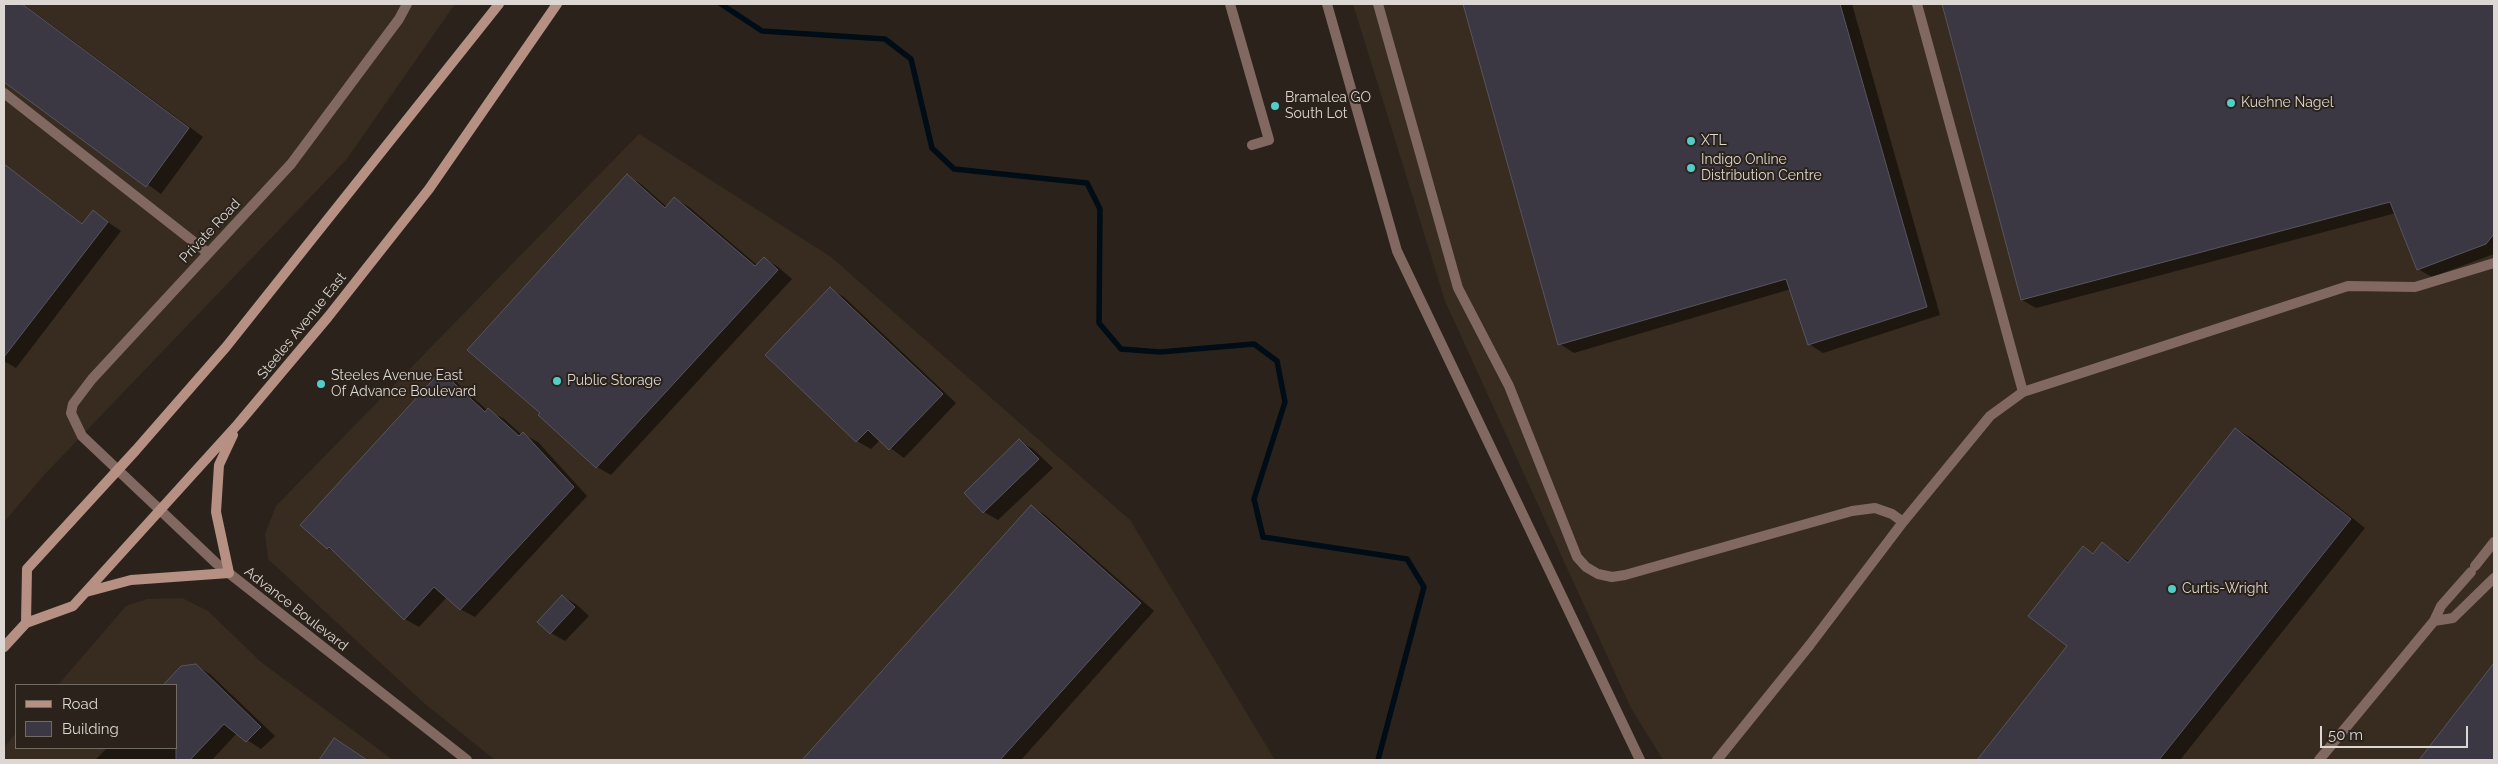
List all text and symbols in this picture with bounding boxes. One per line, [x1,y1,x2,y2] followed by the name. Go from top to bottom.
[1285,90,1371,122] place label: Bramalea GO South Lot
[2241,95,2333,111] place label: Kuehne Nagel
[2225,97,2237,109] marker: Kuehne Nagel
[1269,100,1281,112] marker: Bramalea GO South Lot
[1701,133,1727,149] place label: XTL
[1685,135,1697,147] marker: XTL
[1701,152,1822,184] place label: Indigo Online Distribution Centre
[1685,162,1697,174] marker: Indigo Online Distribution Centre
[176,195,244,267] street label: Private Road
[254,269,350,383] street label: Steeles Avenue East
[331,368,476,401] place label: Steeles Avenue East Of Advance Boulevard
[567,373,661,389] place label: Public Storage
[551,375,563,387] marker: Public Storage
[315,378,327,390] marker: Steeles Avenue East Of Advance Boulevard
[241,563,351,655] street label: Advance Boulevard
[2182,581,2268,597] place label: Curtis-Wright
[2166,583,2178,595] marker: Curtis-Wright
[15,684,178,749] legend
[62,695,98,713] text: Road
[2323,716,2470,748] scale bar
[62,720,119,738] text: Building
[2328,726,2363,744] text: 50 m

